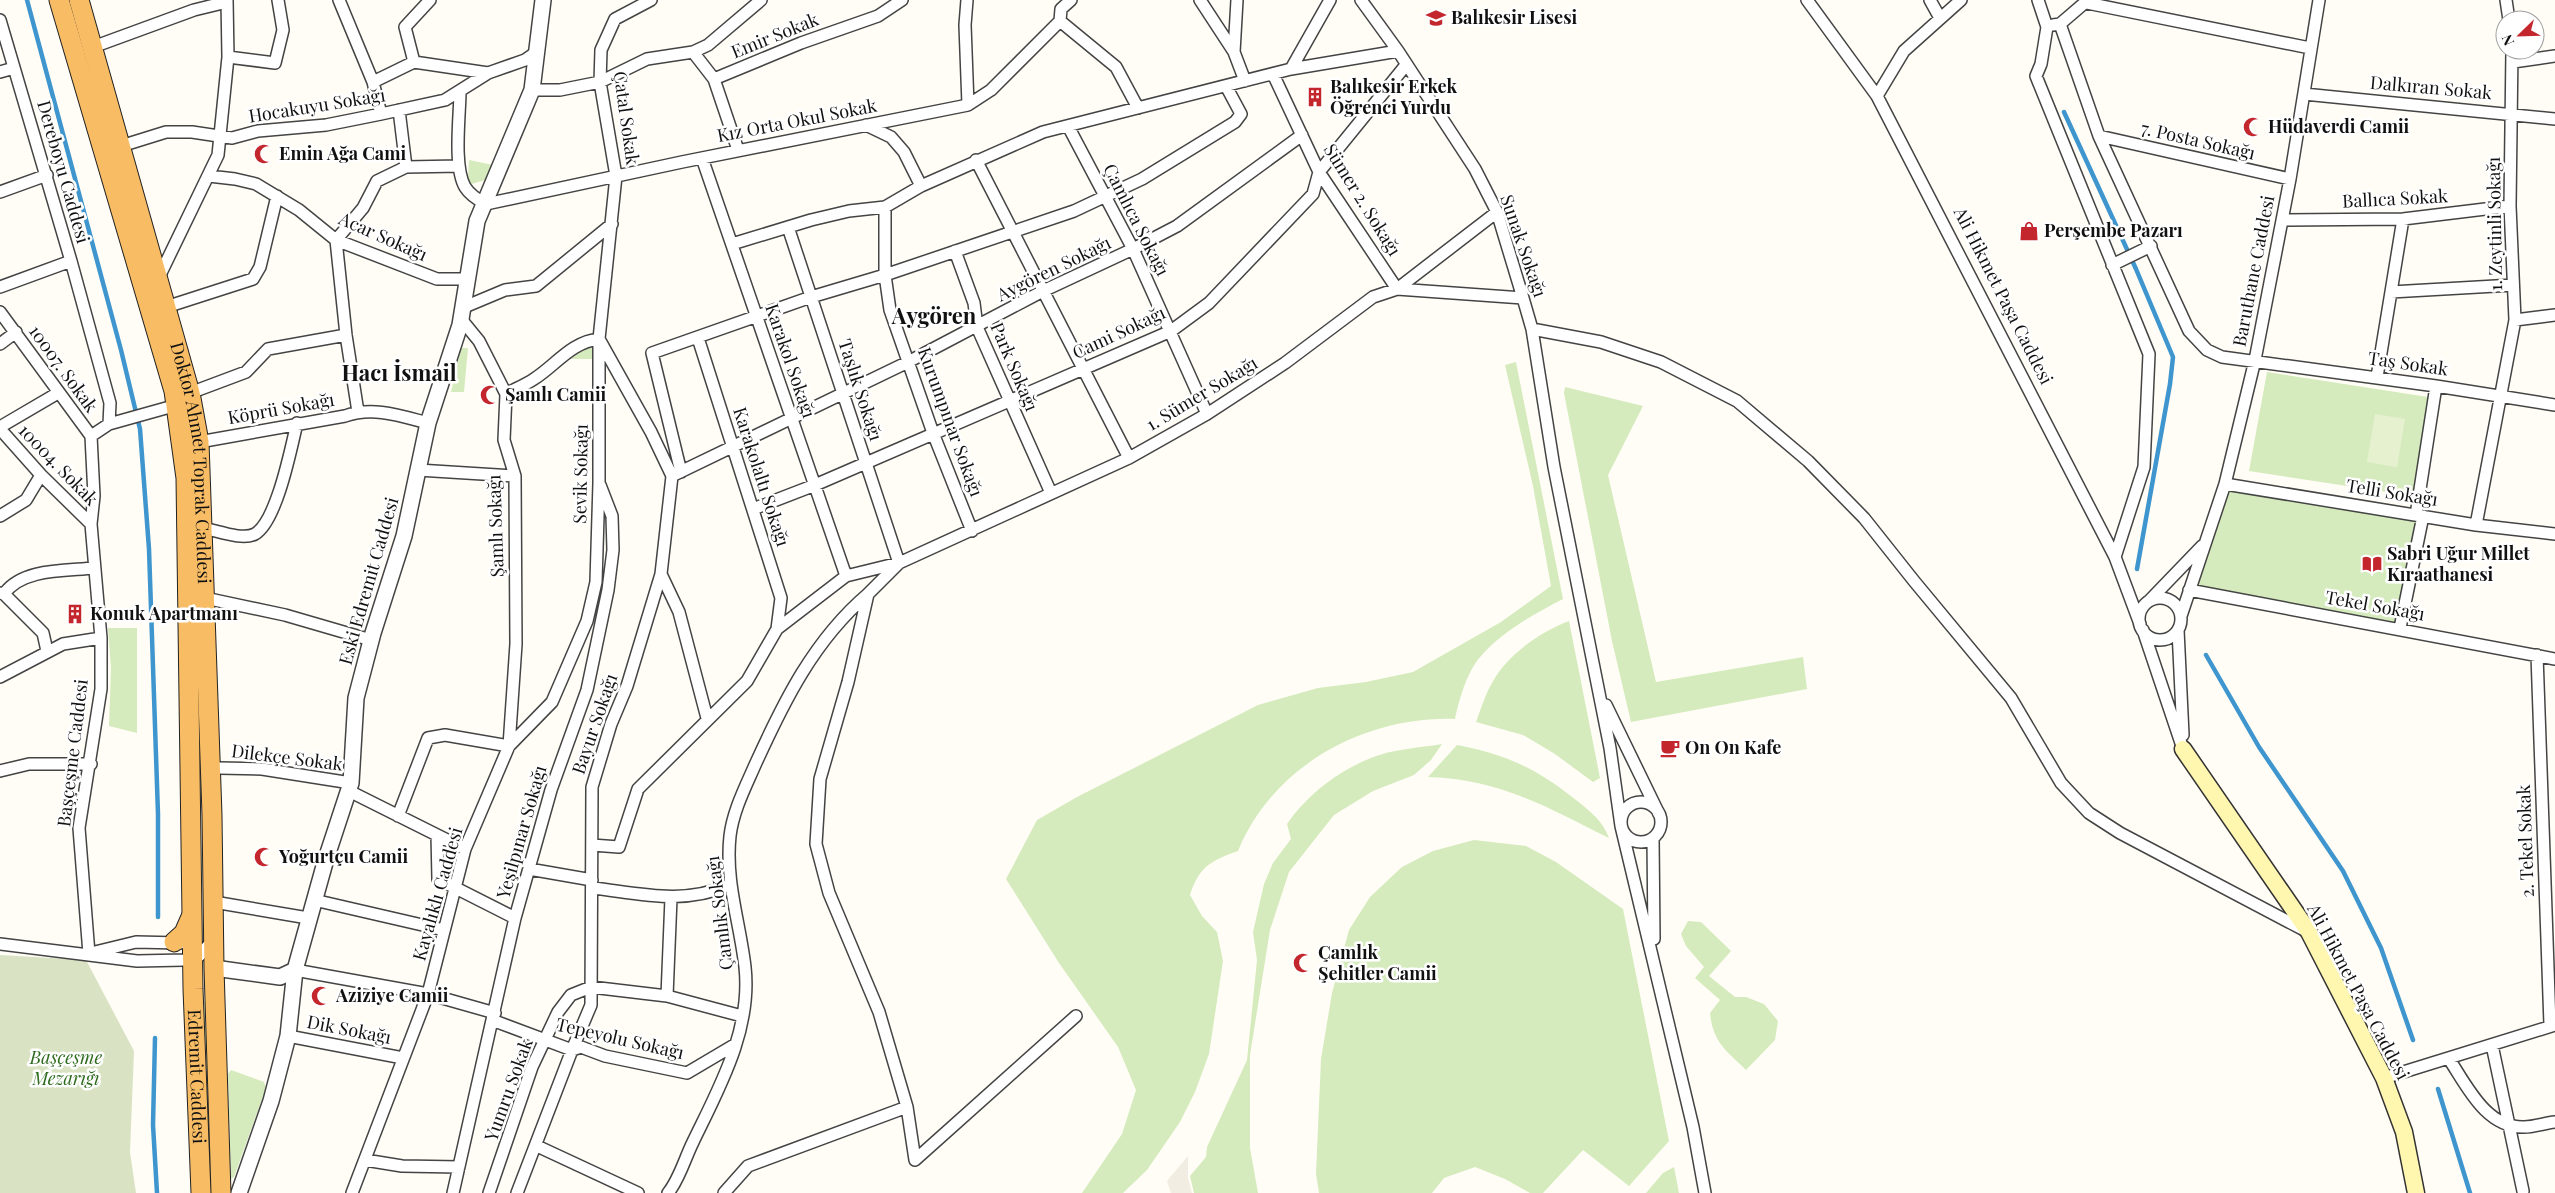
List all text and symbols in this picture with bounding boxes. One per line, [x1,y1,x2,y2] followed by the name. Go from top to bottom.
[1451,5,1577,29] place label: Balıkesir Lisesi
[727,7,822,63] street label: Emir Sokak
[1425,7,1447,29] school or university icon: Balıkesir Lisesi
[2495,10,2545,60] north arrow
[2497,32,2518,49] text: N
[609,69,645,166] street label: Çatal Sokak
[2369,70,2493,104] street label: Dalkıran Sokak
[1330,74,1458,119] place label: Balıkesir Erkek Öğrenci Yurdu
[247,82,387,128] street label: Hocakuyu Sokağı
[1304,86,1326,108] building icon: Balıkesir Erkek Öğrenci Yurdu
[715,93,879,147] street label: Kız Orta Okul Sokak
[32,98,96,246] street label: Dereboyu Caddesi
[2268,114,2410,138] place label: Hüdaverdi Camii
[2139,115,2258,165] street label: 7. Posta Sokağı
[2242,116,2264,138] mosque icon: Hüdaverdi Camii
[1319,139,1407,260] street label: Sümer 2. Sokağı
[279,141,406,165] place label: Emin Ağa Cami
[253,143,275,165] mosque icon: Emin Ağa Cami
[2481,157,2507,291] street label: 1. Zeytinli Sokağı
[1098,159,1175,280] street label: Çamlıca Sokağı
[2342,183,2448,213] street label: Ballıca Sokak
[1495,191,1553,300] street label: Sunak Sokağı
[2227,193,2279,348] street label: Baruthane Caddesi
[1948,202,2059,388] street label: Ali Hikmet Paşa Caddesi
[335,206,431,266] street label: Acar Sokağı
[2044,218,2183,242] place label: Perşembe Pazarı
[2018,220,2040,242] shop icon: Perşembe Pazarı
[992,230,1115,307] street label: Aygören Sokağı
[760,300,822,421] street label: Karakol Sokağı
[891,300,977,330] district label: Aygören
[1068,300,1169,364] street label: Cami Sokağı
[985,319,1044,415] street label: Park Sokağı
[24,320,104,417] street label: 10007. Sokak
[833,336,889,444] street label: Taşlık Sokağı
[165,339,217,584] street label: Doktor Ahmet Toprak Caddesi
[913,344,989,500] street label: Kurumpınar Sokağı
[2367,346,2450,381] street label: Taş Sokak
[1141,350,1262,436] street label: 1. Sümer Sokağı
[341,357,457,387] district label: Hacı İsmail
[505,382,607,406] place label: Şamlı Camii
[479,384,501,406] mosque icon: Şamlı Camii
[226,387,336,429] street label: Köprü Sokağı
[728,404,796,549] street label: Karakolaltı Sokağı
[14,418,104,510] street label: 10004. Sokak
[567,424,593,524] street label: Sevik Sokağı
[2345,473,2440,511] street label: Telli Sokağı
[481,474,509,578] street label: Şamlı Sokağı
[333,494,403,667] street label: Eski Edremit Caddesi
[2387,541,2530,586] place label: Sabri Uğur Millet Kıraathanesi
[2361,553,2383,575] library icon: Sabri Uğur Millet Kıraathanesi
[2324,584,2427,626] street label: Tekel Sokağı
[90,601,238,625] place label: Konuk Apartmanı
[64,603,86,625] building icon: Konuk Apartmanı
[566,670,622,777] street label: Bayur Sokağı
[51,678,93,828] street label: Başçeşme Caddesi
[1685,735,1781,759] place label: On On Kafe
[1659,737,1681,759] cafe icon: On On Kafe
[230,738,344,776] street label: Dilekçe Sokak
[490,762,552,902] street label: Yeşilpınar Sokağı
[2511,784,2539,898] street label: 2. Tekel Sokak
[406,824,468,963] street label: Kayalıklı Caddesi
[278,844,408,868] place label: Yoğurtçu Camii
[253,846,275,868] mosque icon: Yoğurtçu Camii
[700,855,738,972] street label: Çamlık Sokağı
[2302,898,2415,1084] street label: Ali Hikmet Paşa Caddesi
[1318,940,1437,985] place label: Çamlık Şehitler Camii
[1292,952,1314,974] mosque icon: Çamlık Şehitler Camii
[335,983,449,1007] place label: Aziziye Camii
[310,985,332,1007] mosque icon: Aziziye Camii
[183,1009,212,1144] street label: Edremit Caddesi
[305,1009,393,1049] street label: Dik Sokağı
[554,1012,686,1064] street label: Tepeyolu Sokağı
[478,1035,538,1145] street label: Yumru Sokak
[29,1045,102,1090] park label: Başçeşme Mezarığı

